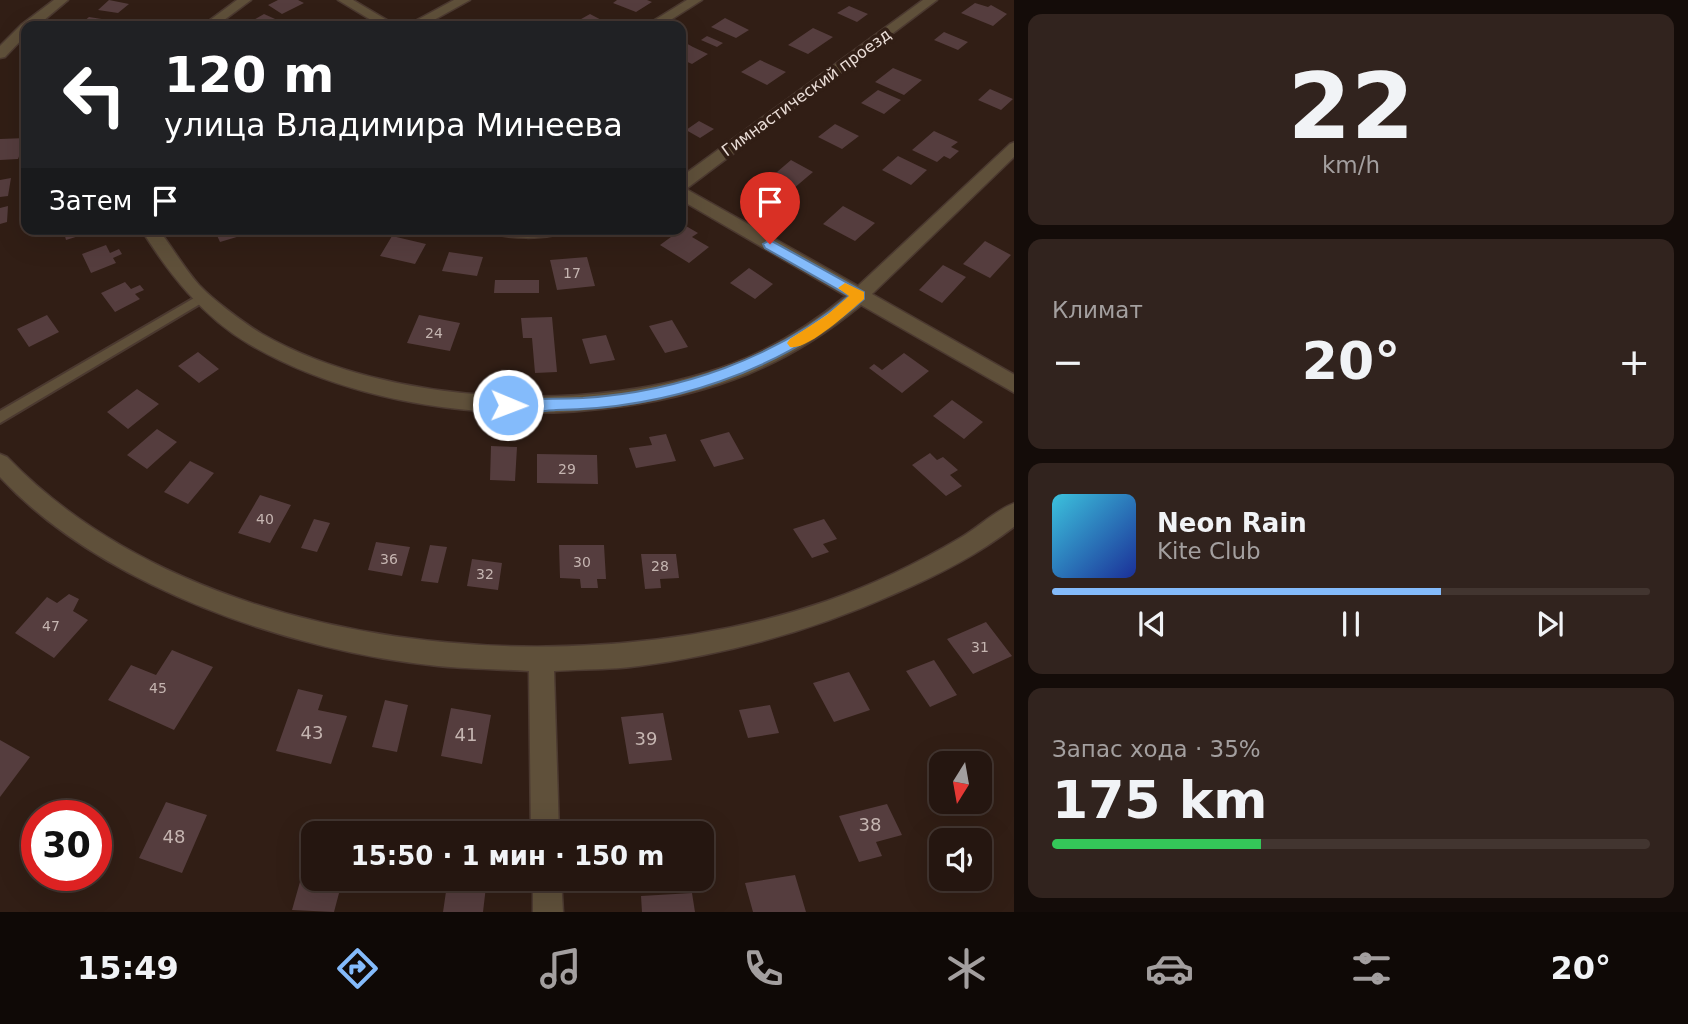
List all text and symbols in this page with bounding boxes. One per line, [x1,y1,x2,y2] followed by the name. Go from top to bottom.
[718,25,895,160] street label: Гимнастический проезд
[164,47,334,104] text: 120 m
[49,49,140,140] icon: left
[1288,54,1414,159] text: 22
[164,106,623,144] text: улица Владимира Минеева
[1322,152,1380,178] text: km/h
[740,172,800,244] pin
[146,182,184,220] icon: arrive
[751,183,789,221] icon: arrive
[49,186,132,216] text: Затем
[563,265,581,281] house number: 17
[1052,297,1143,323] text: Климат
[425,325,443,341] house number: 24
[1302,331,1400,391] text: 20°
[1052,340,1084,384] text: −
[1618,340,1650,384] text: +
[471,368,545,442] position arrow
[558,461,576,477] house number: 29
[1157,508,1307,538] text: Neon Rain
[256,511,274,527] house number: 40
[1157,538,1261,564] text: Kite Club
[380,551,398,567] house number: 36
[573,554,591,570] house number: 30
[651,558,669,574] house number: 28
[476,566,494,582] house number: 32
[1133,605,1171,643] icon: previous
[1332,605,1370,643] icon: pause
[1531,605,1569,643] icon: next
[42,618,60,634] house number: 47
[971,639,989,655] house number: 31
[149,680,167,696] house number: 45
[301,722,323,743] house number: 43
[455,724,477,745] house number: 41
[635,728,657,749] house number: 39
[1052,736,1261,762] text: Запас хода · 35%
[929,751,992,814] north arrow
[929,751,992,891] map controls
[1052,770,1267,830] text: 175 km
[21,800,112,891] speed limit sign: 30
[859,814,881,835] house number: 38
[163,826,185,847] house number: 48
[929,828,992,891] button: sound
[351,841,664,871] text: 15:50 · 1 мин · 150 m
[333,944,382,993] icon: directions
[536,944,585,993] icon: music
[739,944,788,993] icon: phone
[942,944,991,993] icon: climate
[1145,944,1194,993] icon: car
[1347,944,1396,993] icon: filters
[77,949,179,987] text: 15:49
[1550,949,1611,987] text: 20°

